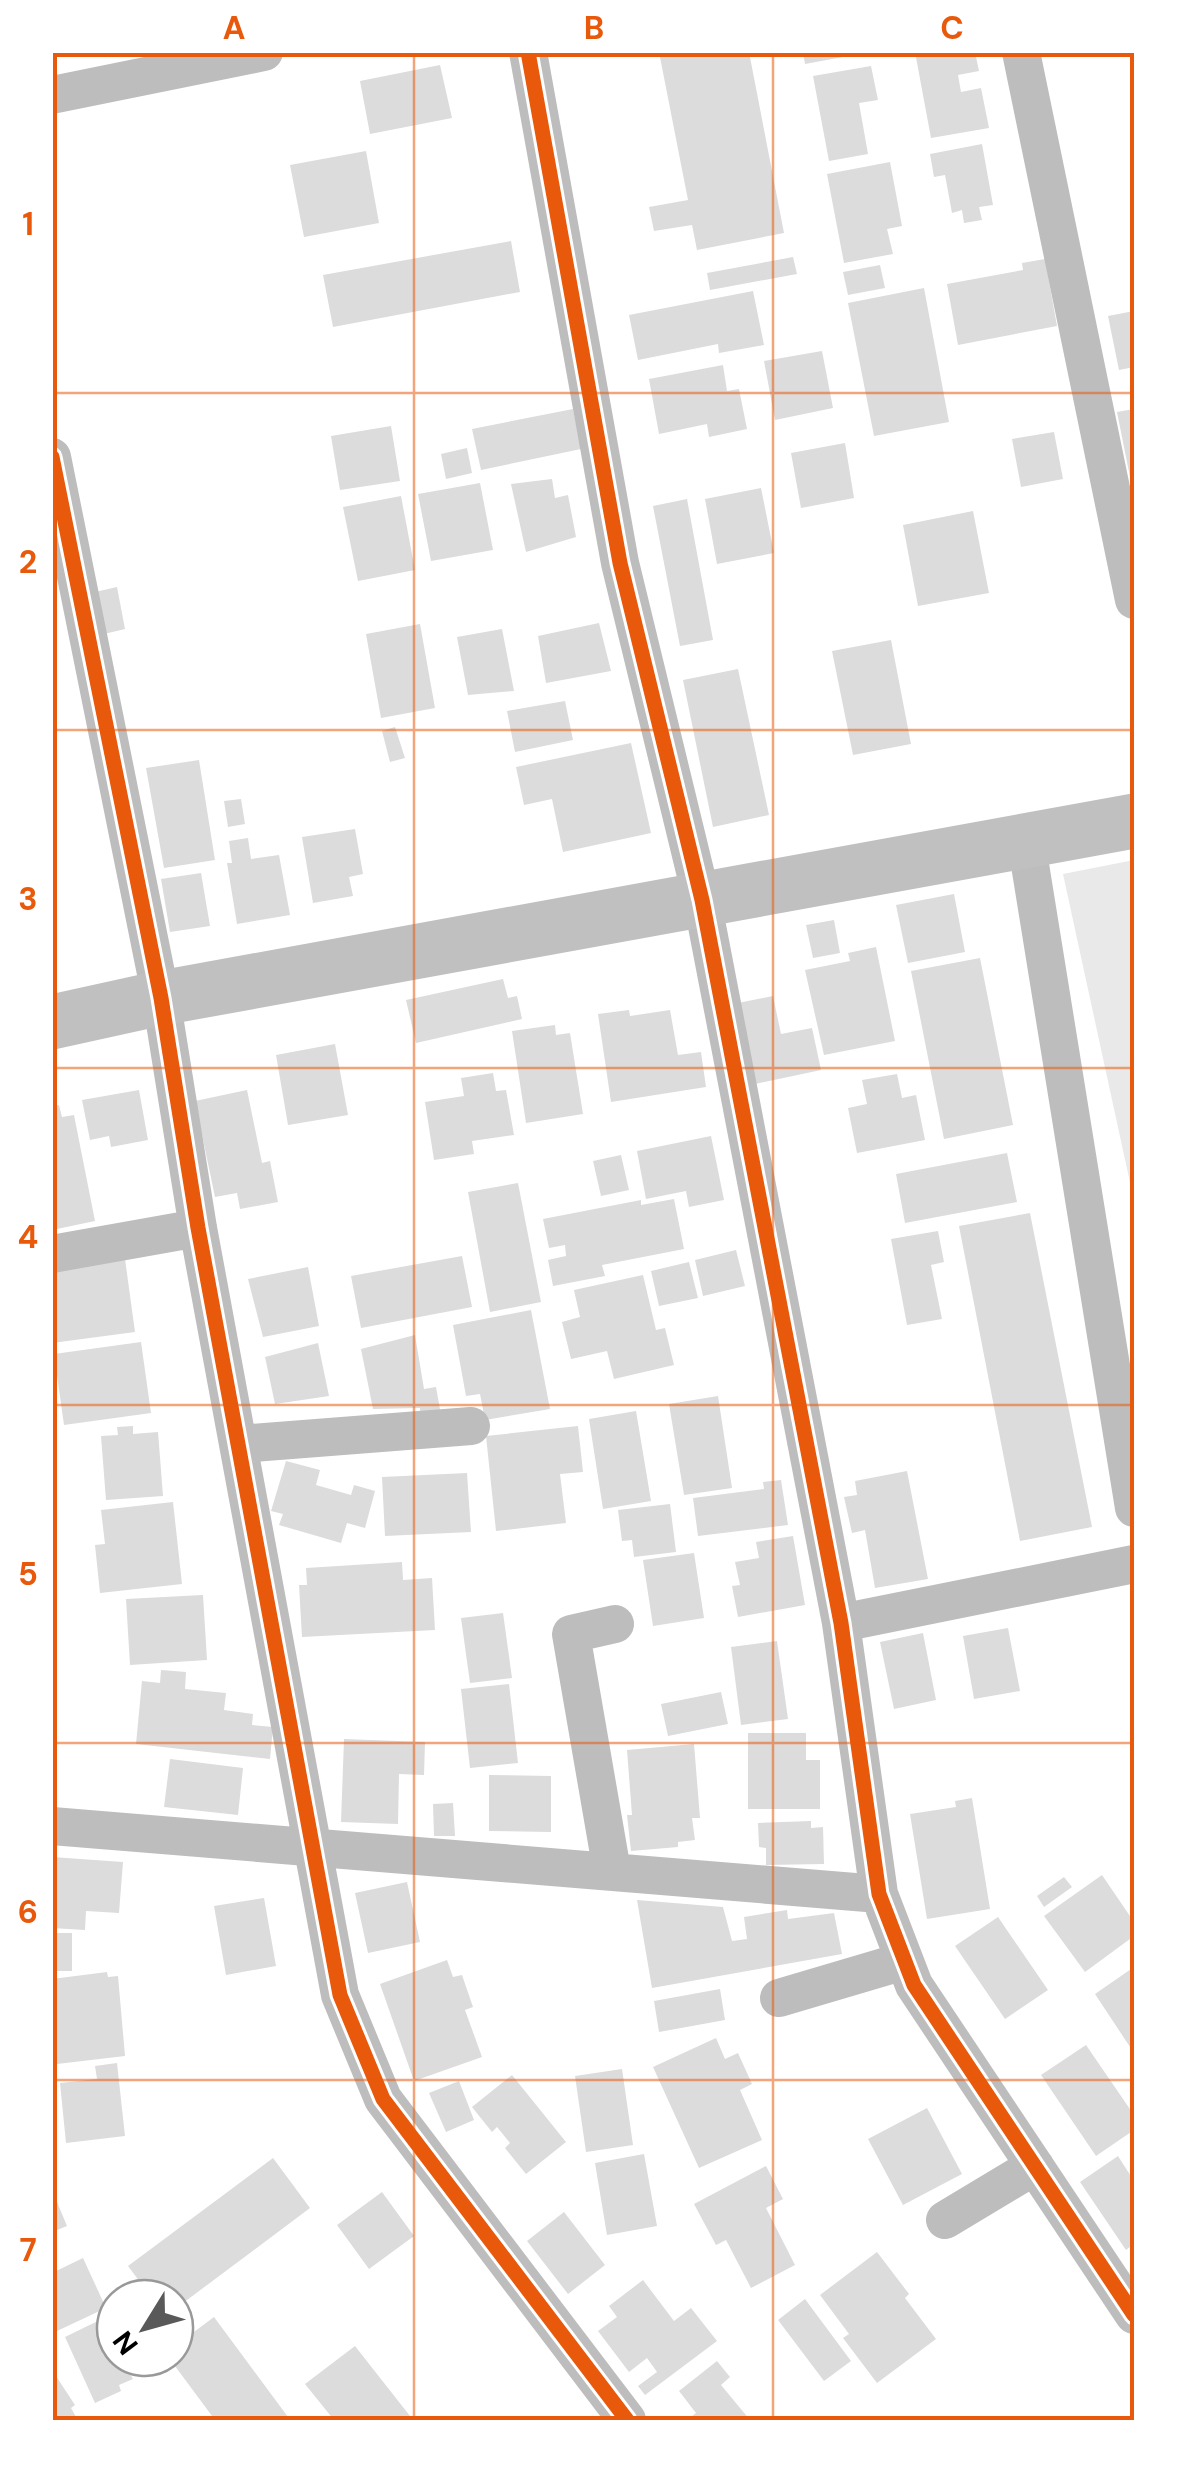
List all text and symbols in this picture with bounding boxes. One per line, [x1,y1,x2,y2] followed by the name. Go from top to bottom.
[223,7,245,49] text: A
[584,7,604,49] text: B
[940,7,964,49] text: C
[22,203,34,245] text: 1
[19,541,37,583] text: 2
[18,878,38,920] text: 3
[18,1216,38,1258] text: 4
[18,1553,38,1595] text: 5
[18,1891,38,1933] text: 6
[19,2229,37,2271] text: 7
[95,2278,195,2378] north arrow
[105,2323,146,2362] text: N

